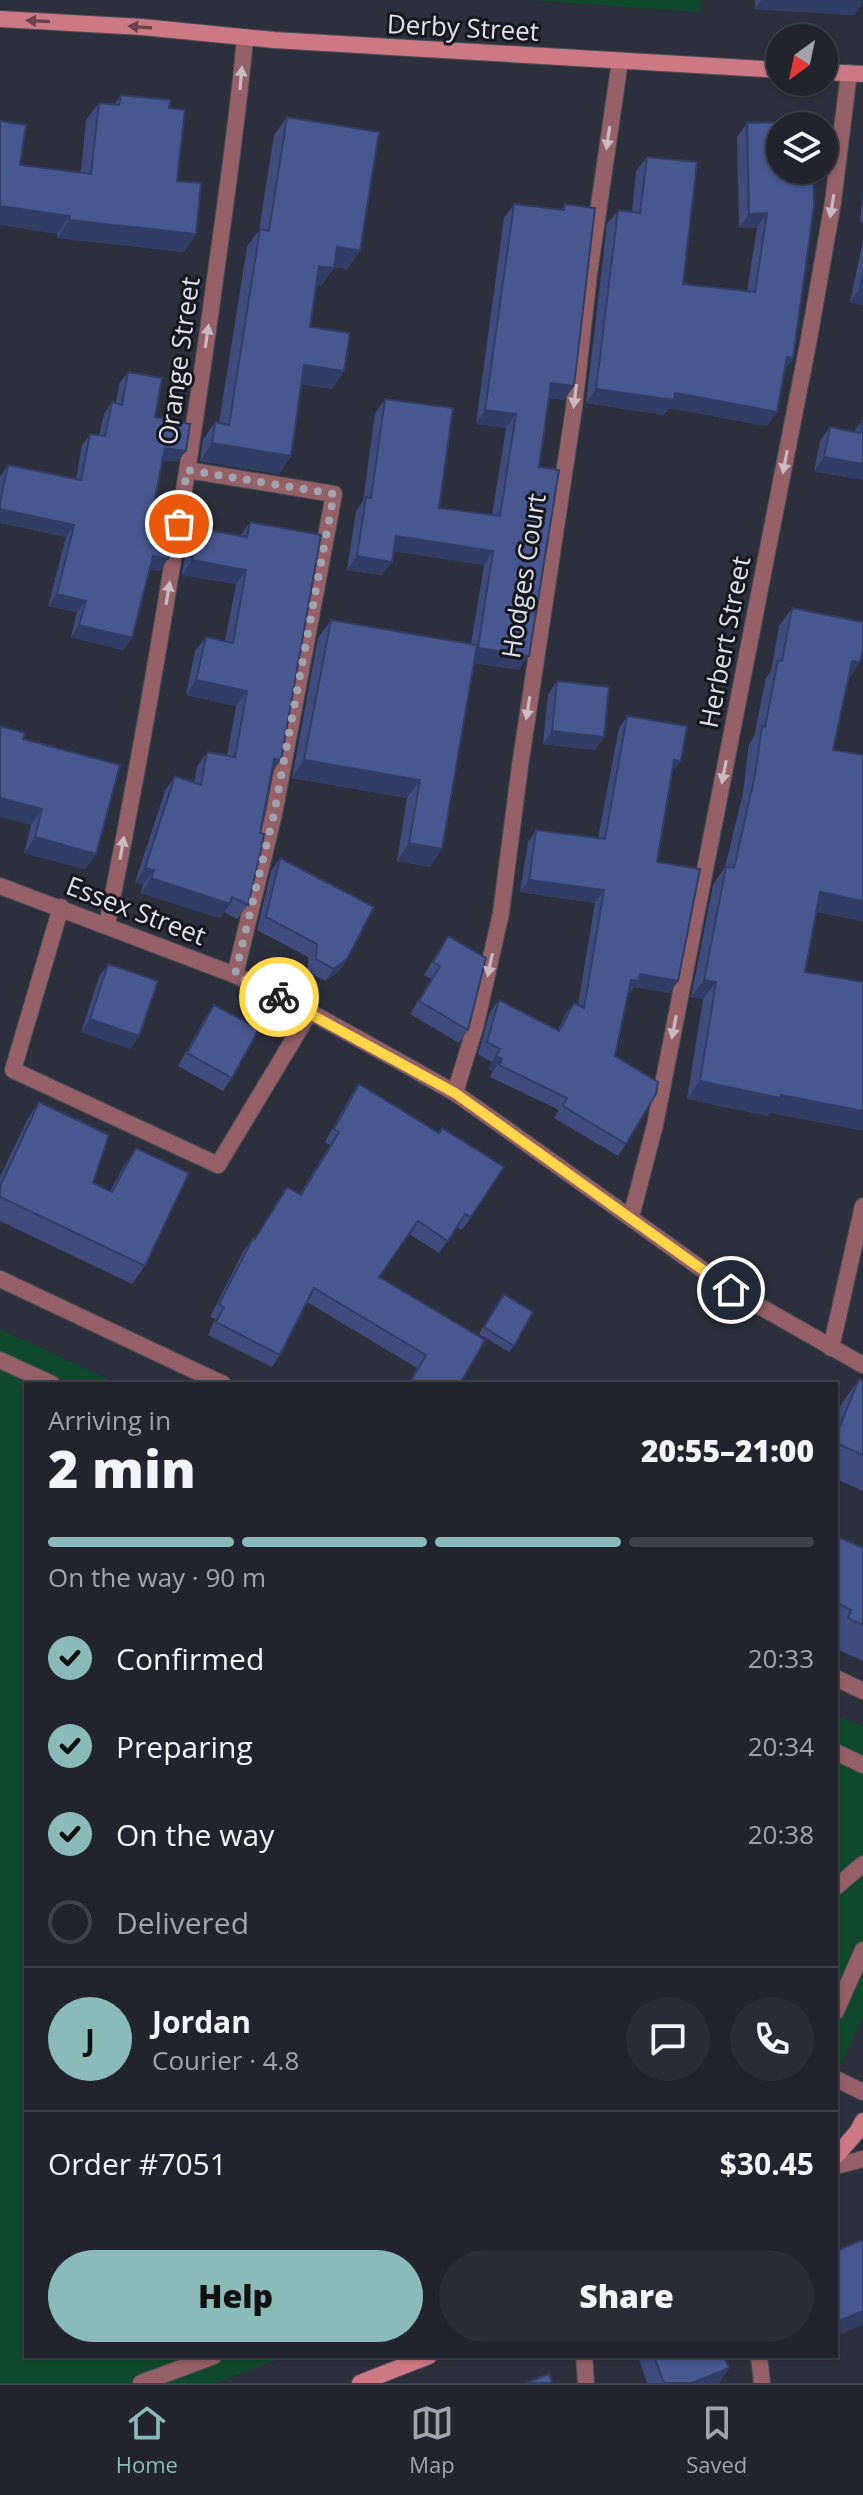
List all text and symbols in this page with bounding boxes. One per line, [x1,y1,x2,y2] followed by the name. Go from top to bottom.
[386,5,540,49] street label: Derby Street
[25,15,50,28] one-way arrow
[127,21,152,34] one-way arrow
[766,24,838,96] north arrow
[766,24,838,184] map controls
[235,65,248,90] one-way arrow
[766,112,838,184] button: layers
[601,126,614,151] one-way arrow
[825,194,838,219] one-way arrow
[148,275,208,447] street label: Orange Street
[201,323,214,348] one-way arrow
[568,384,581,409] one-way arrow
[778,450,791,475] one-way arrow
[145,490,213,558] pin
[492,491,554,661] street label: Hodges Court
[157,502,201,546] icon: bag
[690,553,758,731] street label: Herbert Street
[162,580,175,605] one-way arrow
[521,696,534,721] one-way arrow
[718,760,730,785] one-way arrow
[116,836,128,861] one-way arrow
[61,867,211,953] street label: Essex Street
[483,953,496,978] one-way arrow
[239,957,319,1037] courier
[257,975,301,1019] icon: bike
[667,1015,680,1040] one-way arrow
[697,1256,765,1324] pin
[709,1268,753,1312] icon: home
[48,1402,171,1438] text: Arriving in
[641,1430,814,1471] text: 20:55–21:00
[48,1432,196,1503] text: 2 min
[48,1559,266,1595] text: On the way · 90 m
[48,1636,92,1680] icon: check
[116,1638,264,1679] text: Confirmed
[748,1640,814,1676] text: 20:33
[48,1724,92,1768] icon: check
[116,1726,253,1767] text: Preparing
[748,1728,814,1764] text: 20:34
[48,1812,92,1856] icon: check
[116,1814,274,1855] text: On the way
[748,1816,814,1852] text: 20:38
[116,1902,249,1943] text: Delivered
[626,1997,710,2081] button: chat
[730,1997,814,2081] button: phone
[152,2001,251,2042] text: Jordan
[85,2019,95,2060] text: J
[152,2042,299,2078] text: Courier · 4.8
[48,2143,227,2184] text: Order #7051
[720,2143,814,2184] text: $30.45
[48,2250,423,2342] button: Help
[439,2250,814,2342] button: Share
[116,2401,178,2479] tab: Home
[409,2401,455,2479] tab: Map
[686,2401,747,2479] tab: Saved

